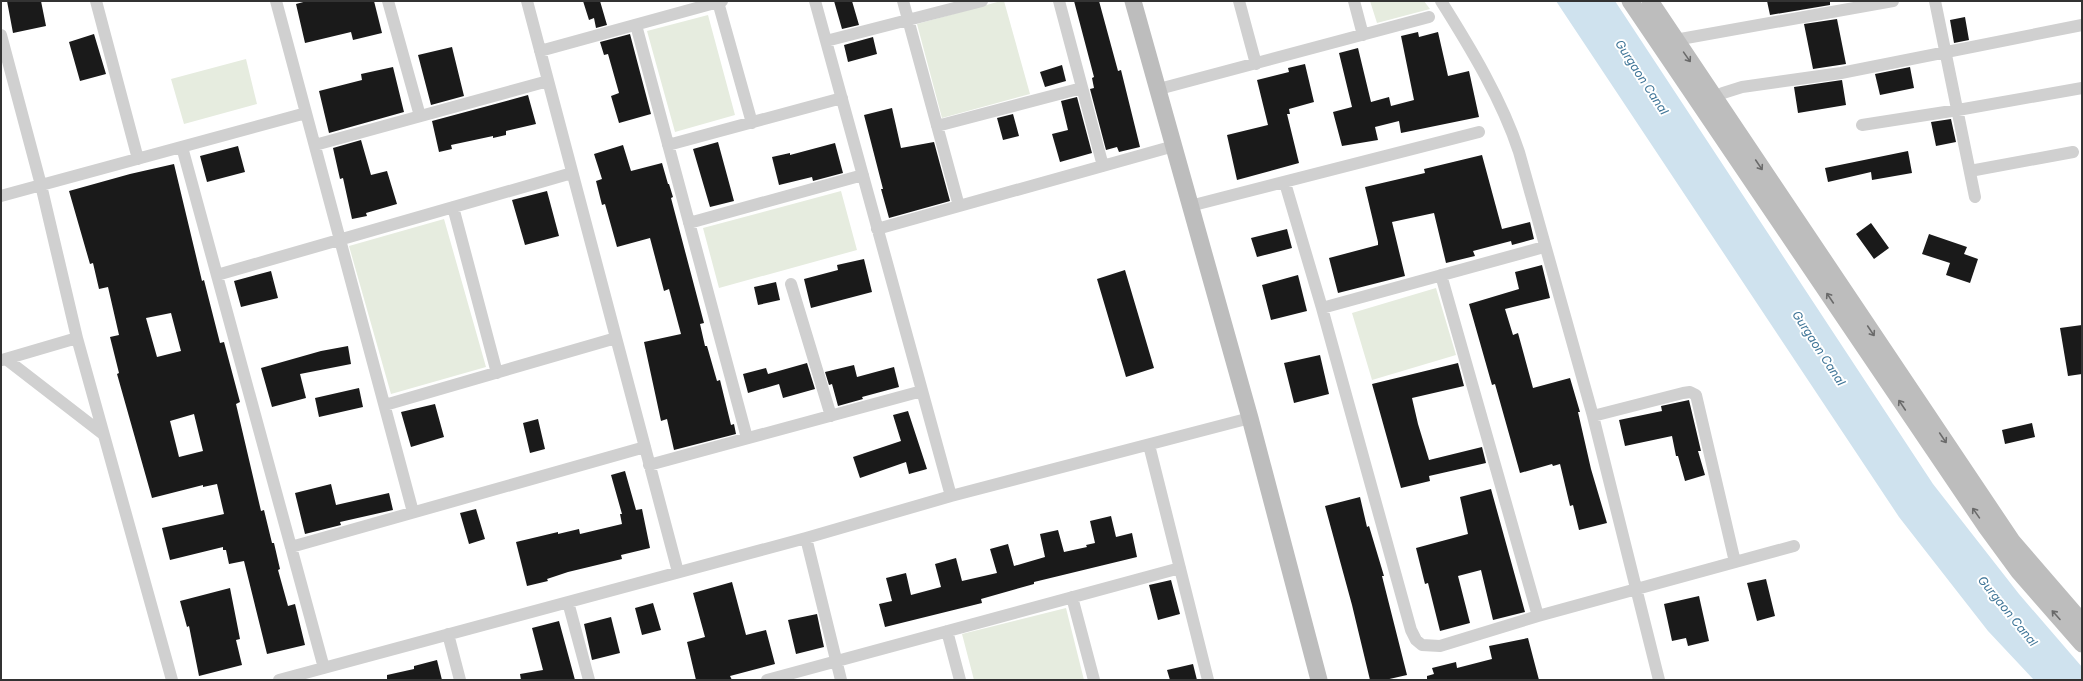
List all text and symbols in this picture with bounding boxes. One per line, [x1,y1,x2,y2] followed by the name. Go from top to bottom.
[1612,37,1672,117] water label: Gurgaon Canal
[1682,51,1691,62] one-way arrow
[1755,159,1763,170] one-way arrow
[1826,292,1834,303] one-way arrow
[1789,308,1849,388] water label: Gurgaon Canal
[1867,325,1875,336] one-way arrow
[1898,400,1906,411] one-way arrow
[1939,433,1947,444] one-way arrow
[1972,507,1980,518] one-way arrow
[1975,573,2041,649] water label: Gurgaon Canal
[2051,610,2061,620] one-way arrow

